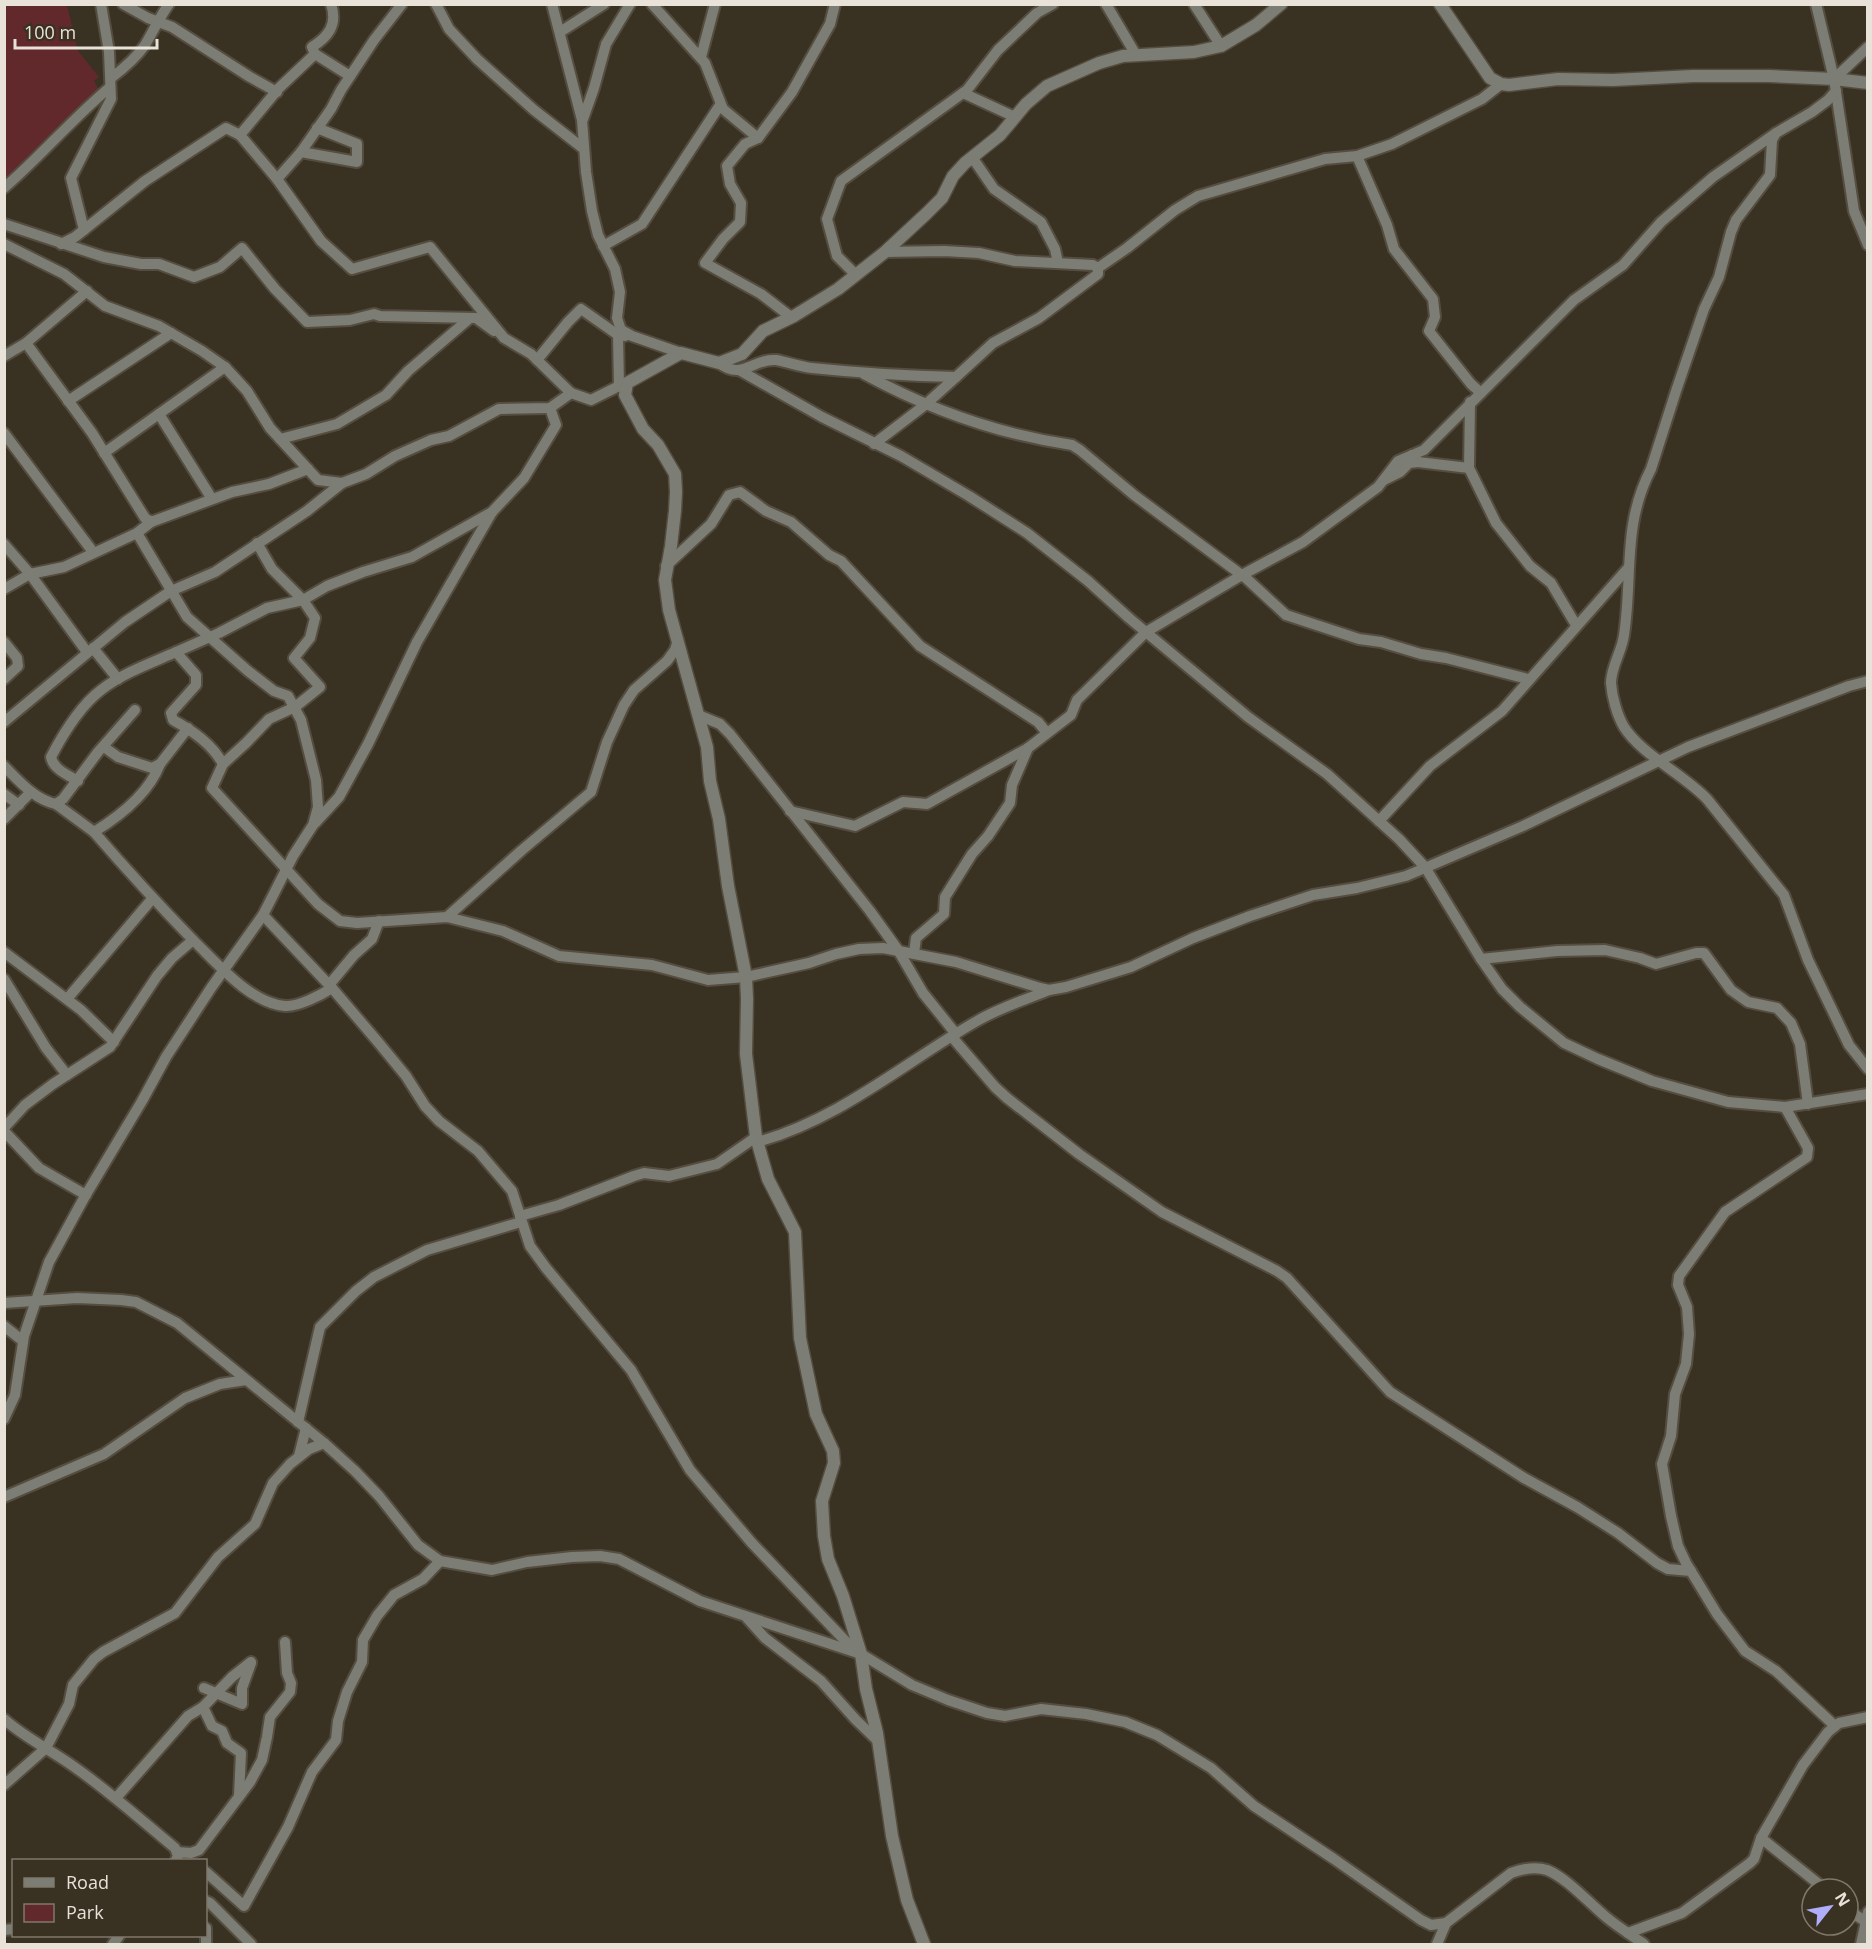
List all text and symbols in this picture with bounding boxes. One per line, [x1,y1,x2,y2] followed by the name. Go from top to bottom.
[15,12,158,50] scale bar
[24,20,76,44] text: 100 m
[12,1859,207,1937] legend
[66,1870,109,1894] text: Road
[1800,1877,1860,1937] north arrow
[1830,1888,1856,1911] text: N
[66,1900,104,1924] text: Park

